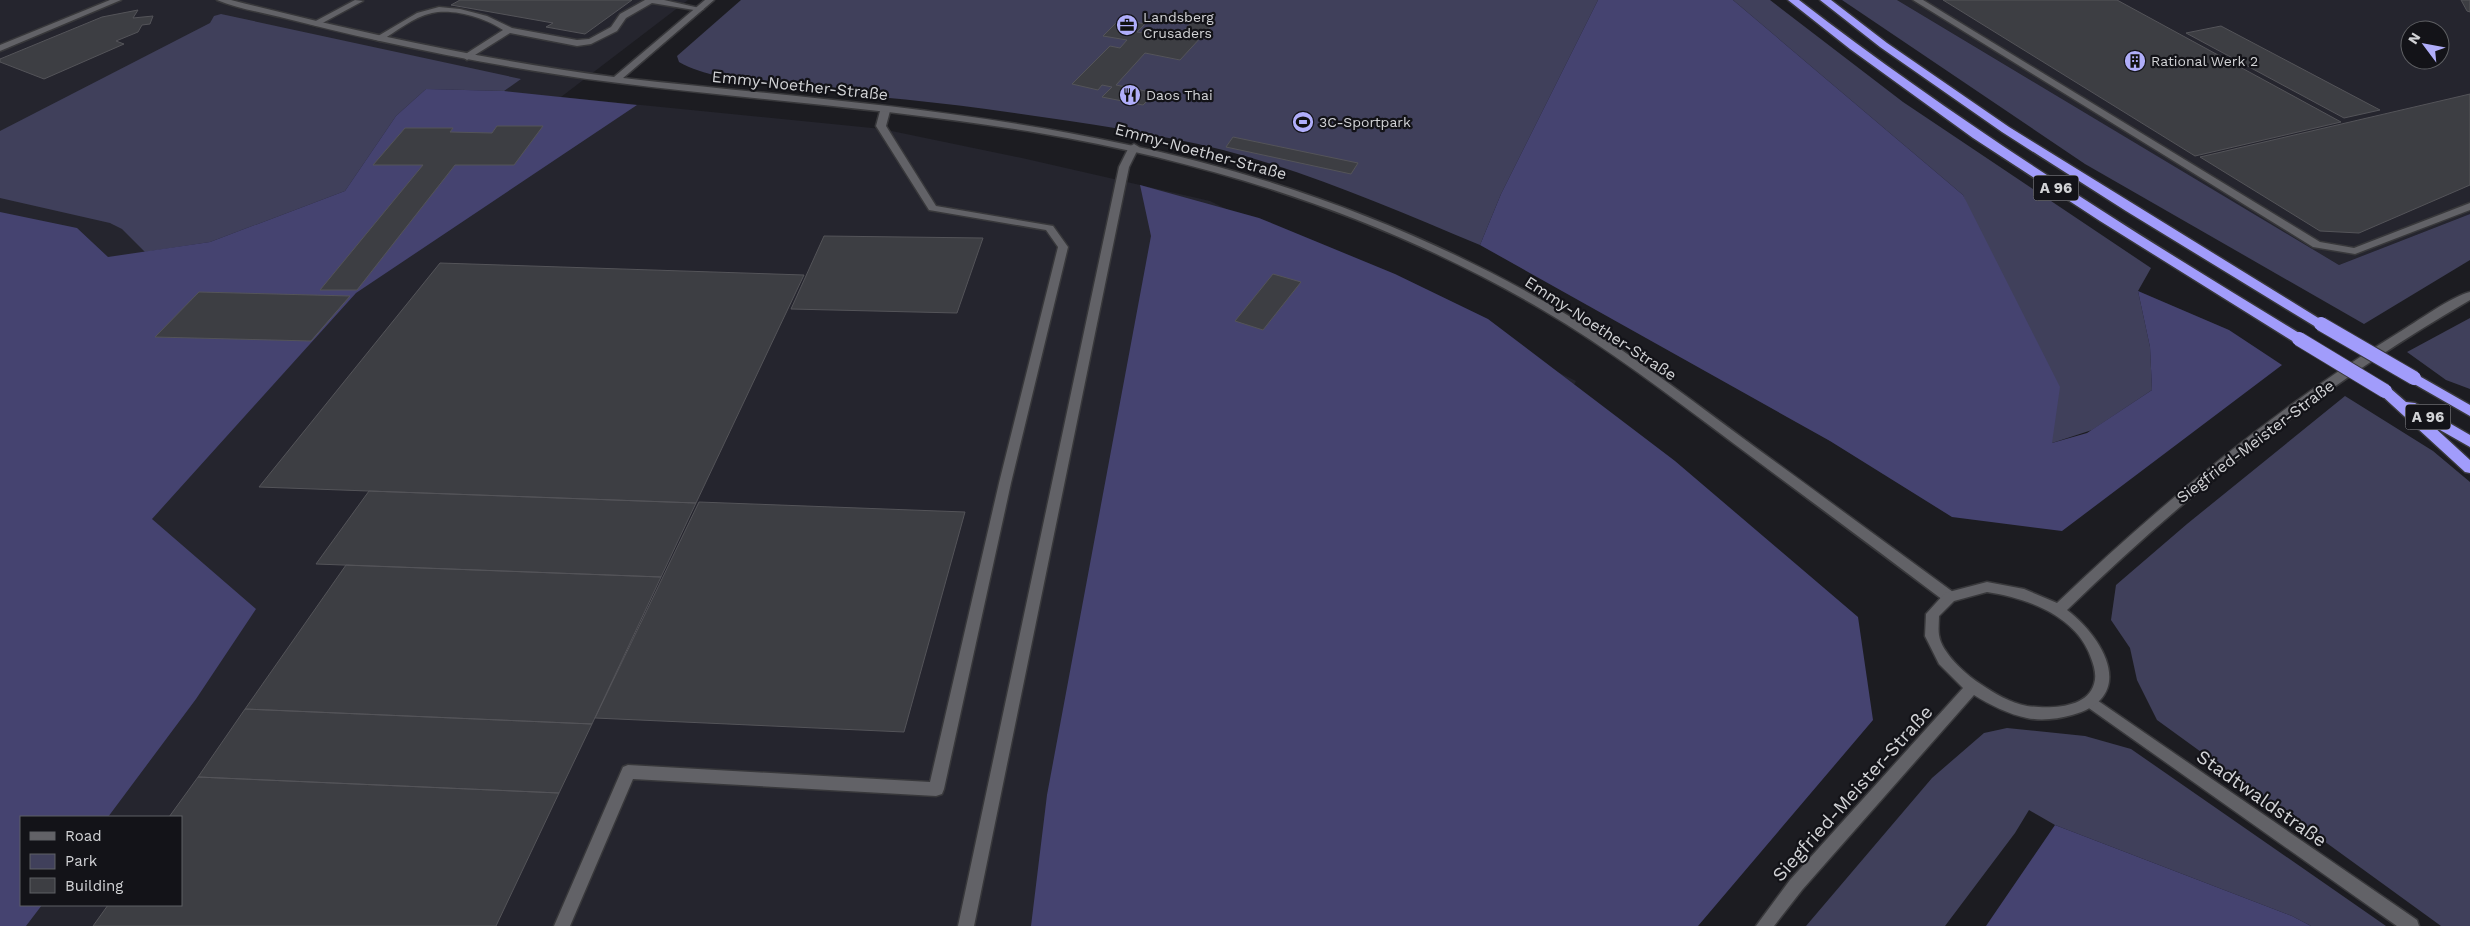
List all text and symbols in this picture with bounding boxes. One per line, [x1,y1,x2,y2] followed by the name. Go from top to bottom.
[1143,9,1214,41] place label: Landsberg Crusaders
[1115,13,1139,37] office icon: Landsberg Crusaders
[2400,20,2450,70] north arrow
[2404,29,2424,47] text: N
[2123,49,2147,73] building icon: Rational Werk 2
[2151,53,2258,69] place label: Rational Werk 2
[711,67,889,104] street label: Emmy-Noether-Straße
[1118,83,1142,107] restaurant icon: Daos Thai
[1146,87,1213,103] place label: Daos Thai
[1291,110,1315,134] sports icon: 3C-Sportpark
[1319,114,1411,130] place label: 3C-Sportpark
[1113,119,1289,184] street label: Emmy-Noether-Straße
[2034,176,2078,200] road number: A 96
[1521,272,1680,385] street label: Emmy-Noether-Straße
[2173,376,2338,507] street label: Siegfried-Meister-Straße
[2406,404,2450,430] road number: A 96
[1767,701,1937,886] street label: Siegfried-Meister-Straße
[2192,745,2331,852] street label: Stadtwaldstraße
[20,816,182,906] legend
[65,827,102,845] text: Road
[65,852,98,870] text: Park
[65,877,123,895] text: Building

